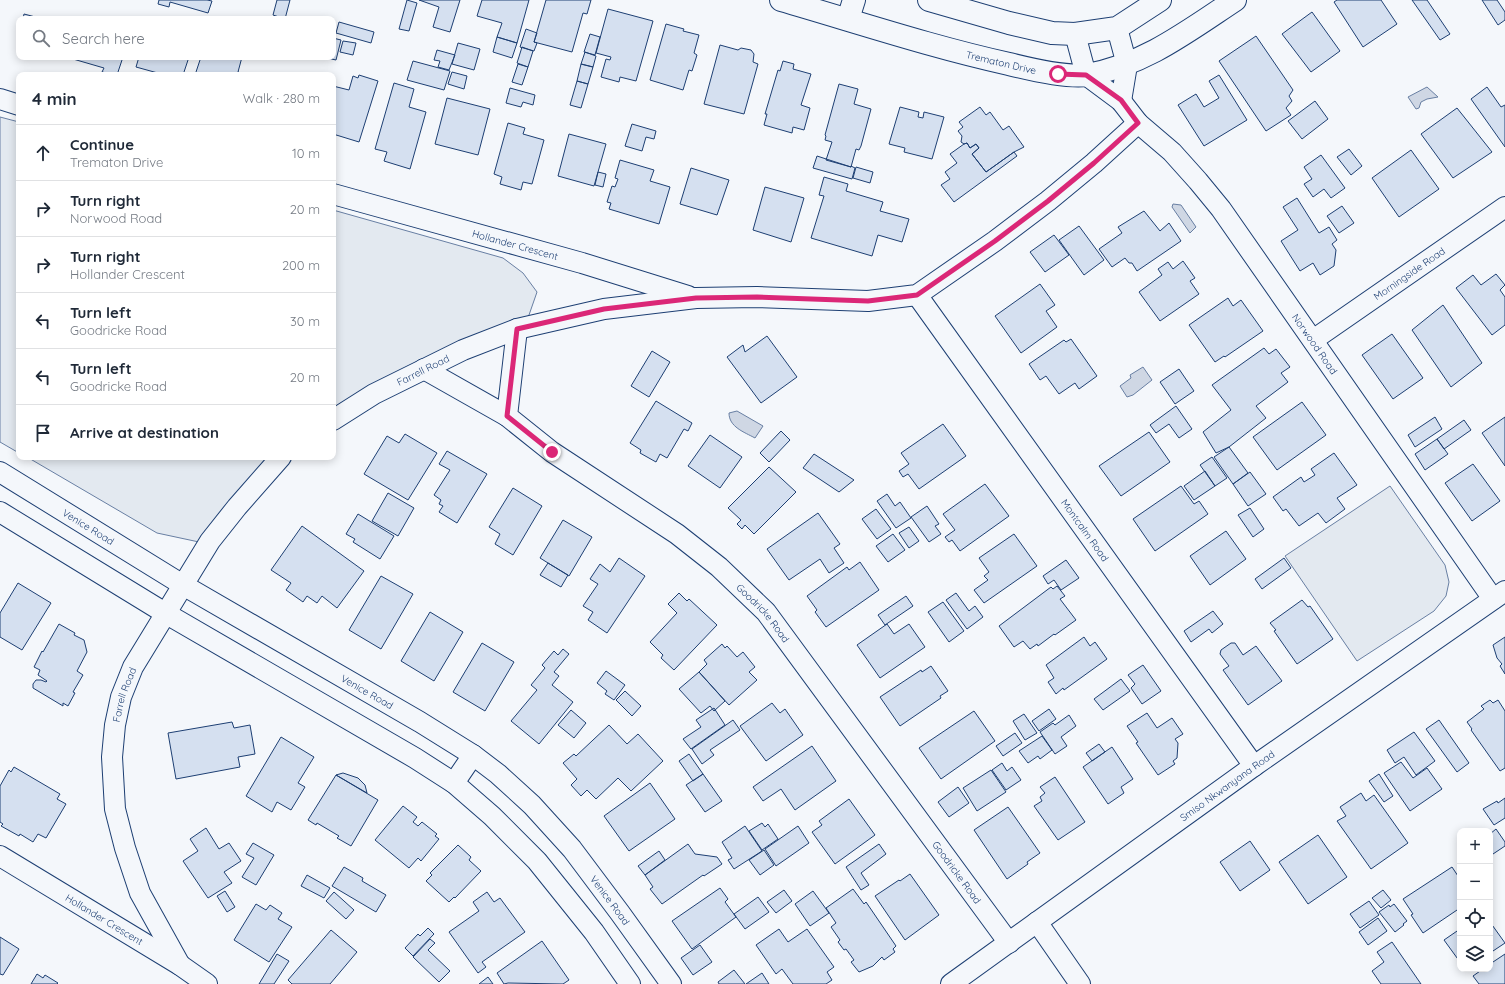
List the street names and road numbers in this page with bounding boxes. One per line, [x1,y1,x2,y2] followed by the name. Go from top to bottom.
[965,47,1038,77] street label: Trematon Drive
[471,226,560,263] street label: Hollander Crescent
[1371,244,1447,303] street label: Morningside Road
[1289,311,1341,377] street label: Norwood Road
[394,351,451,388] street label: Farrell Road
[1058,496,1112,564] street label: Montcalm Road
[60,506,117,548] street label: Venice Road
[734,581,793,645] street label: Goodricke Road
[109,665,139,723] street label: Farrell Road
[339,671,396,712] street label: Venice Road
[1177,747,1277,824] street label: Smiso Nkwanyana Road
[930,838,984,906] street label: Goodricke Road
[588,873,633,927] street label: Venice Road
[63,891,146,948] street label: Hollander Crescent

